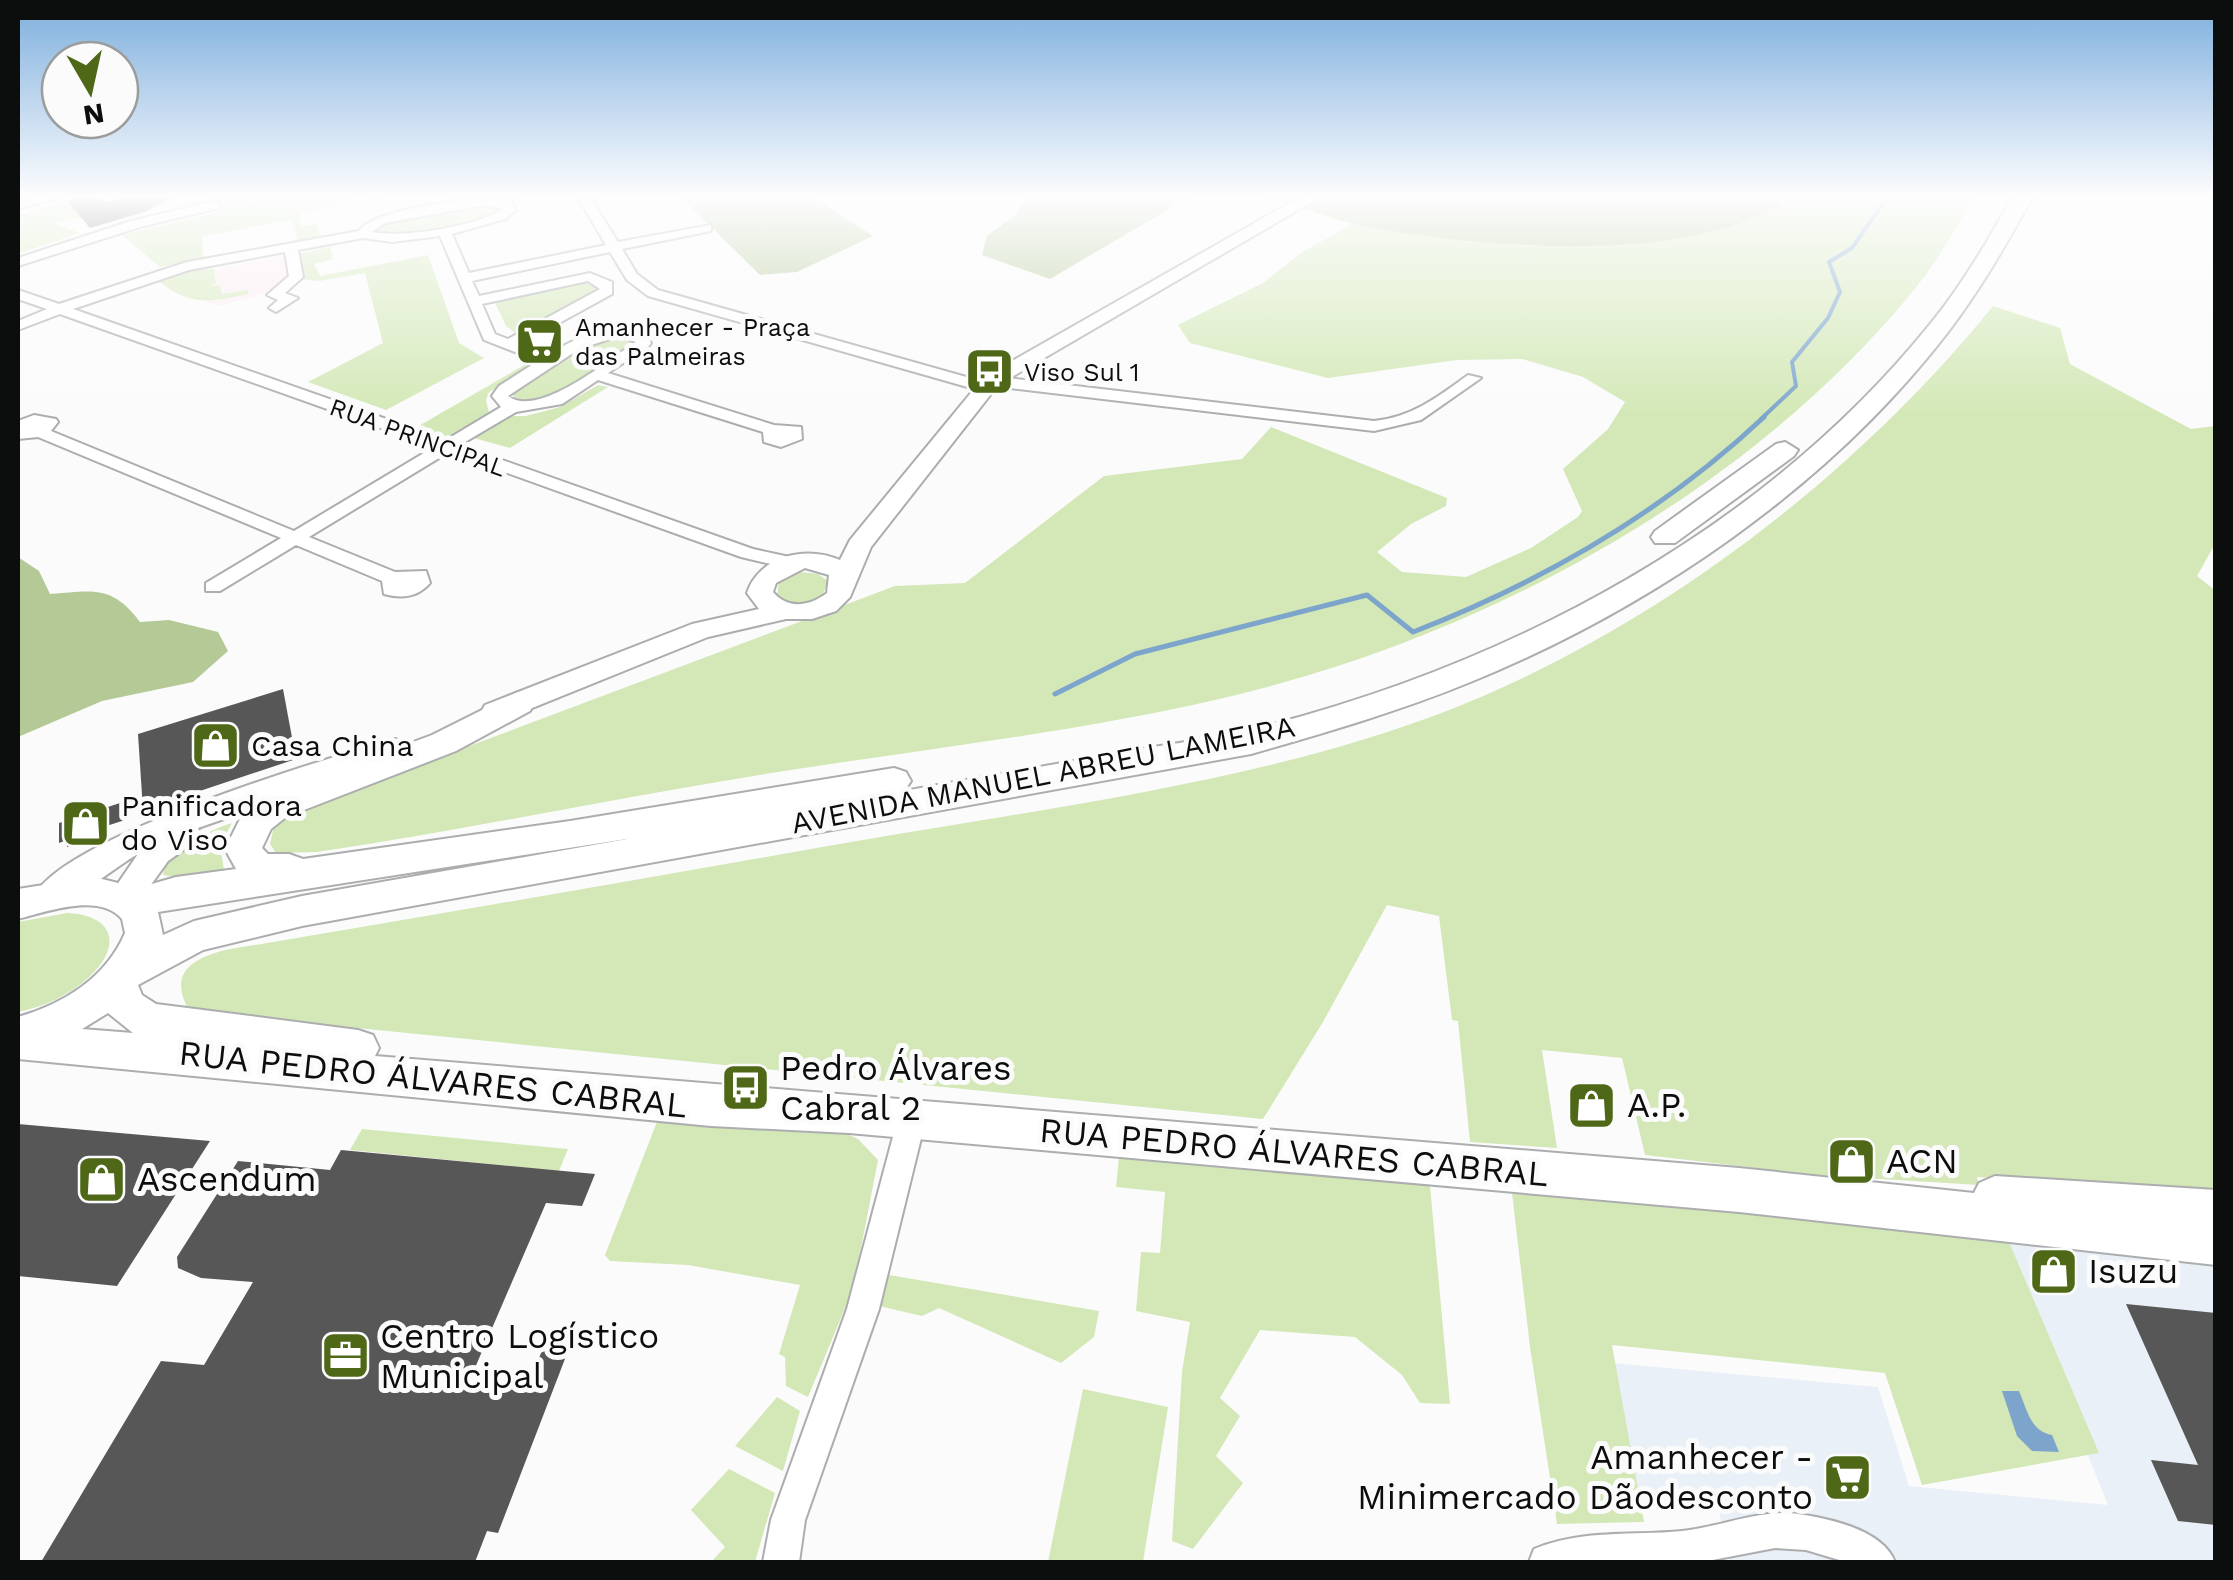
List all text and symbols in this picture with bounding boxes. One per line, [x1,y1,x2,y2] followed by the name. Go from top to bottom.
[40,40,140,140] north arrow
[81,96,107,132] text: N
[575,313,810,371] place label: Amanhecer - Praça das Palmeiras
[514,315,566,367] supermarket icon: Amanhecer - Praça das Palmeiras
[963,346,1015,398] bus stop icon: Viso Sul 1
[1024,358,1139,387] place label: Viso Sul 1
[326,392,510,483] street label: RUA PRINCIPAL
[788,708,1298,841] street label: AVENIDA MANUEL ABREU LAMEIRA
[190,720,242,772] shop icon: Casa China
[251,728,414,763] place label: Casa China
[121,788,302,857] place label: Panificadora do Viso
[60,797,112,849] shop icon: Panificadora do Viso
[177,1031,689,1127] street label: RUA PEDRO ÁLVARES CABRAL
[780,1047,1011,1129] place label: Pedro Álvares Cabral 2
[719,1062,771,1114] bus stop icon: Pedro Álvares Cabral 2
[1566,1079,1618,1131] shop icon: A.P.
[1627,1084,1686,1126] place label: A.P.
[1038,1109,1550,1195] street label: RUA PEDRO ÁLVARES CABRAL
[1825,1135,1877,1187] shop icon: ACN
[1886,1140,1958,1182] place label: ACN
[76,1153,128,1205] shop icon: Ascendum
[137,1158,317,1200] place label: Ascendum
[2027,1245,2079,1297] shop icon: Isuzu
[2088,1250,2178,1292] place label: Isuzu
[380,1315,659,1397] place label: Centro Logístico Municipal
[319,1330,371,1382] office icon: Centro Logístico Municipal
[1357,1436,1813,1518] place label: Amanhecer - Minimercado Dãodesconto
[1822,1451,1874,1503] supermarket icon: Amanhecer - Minimercado Dãodesconto

